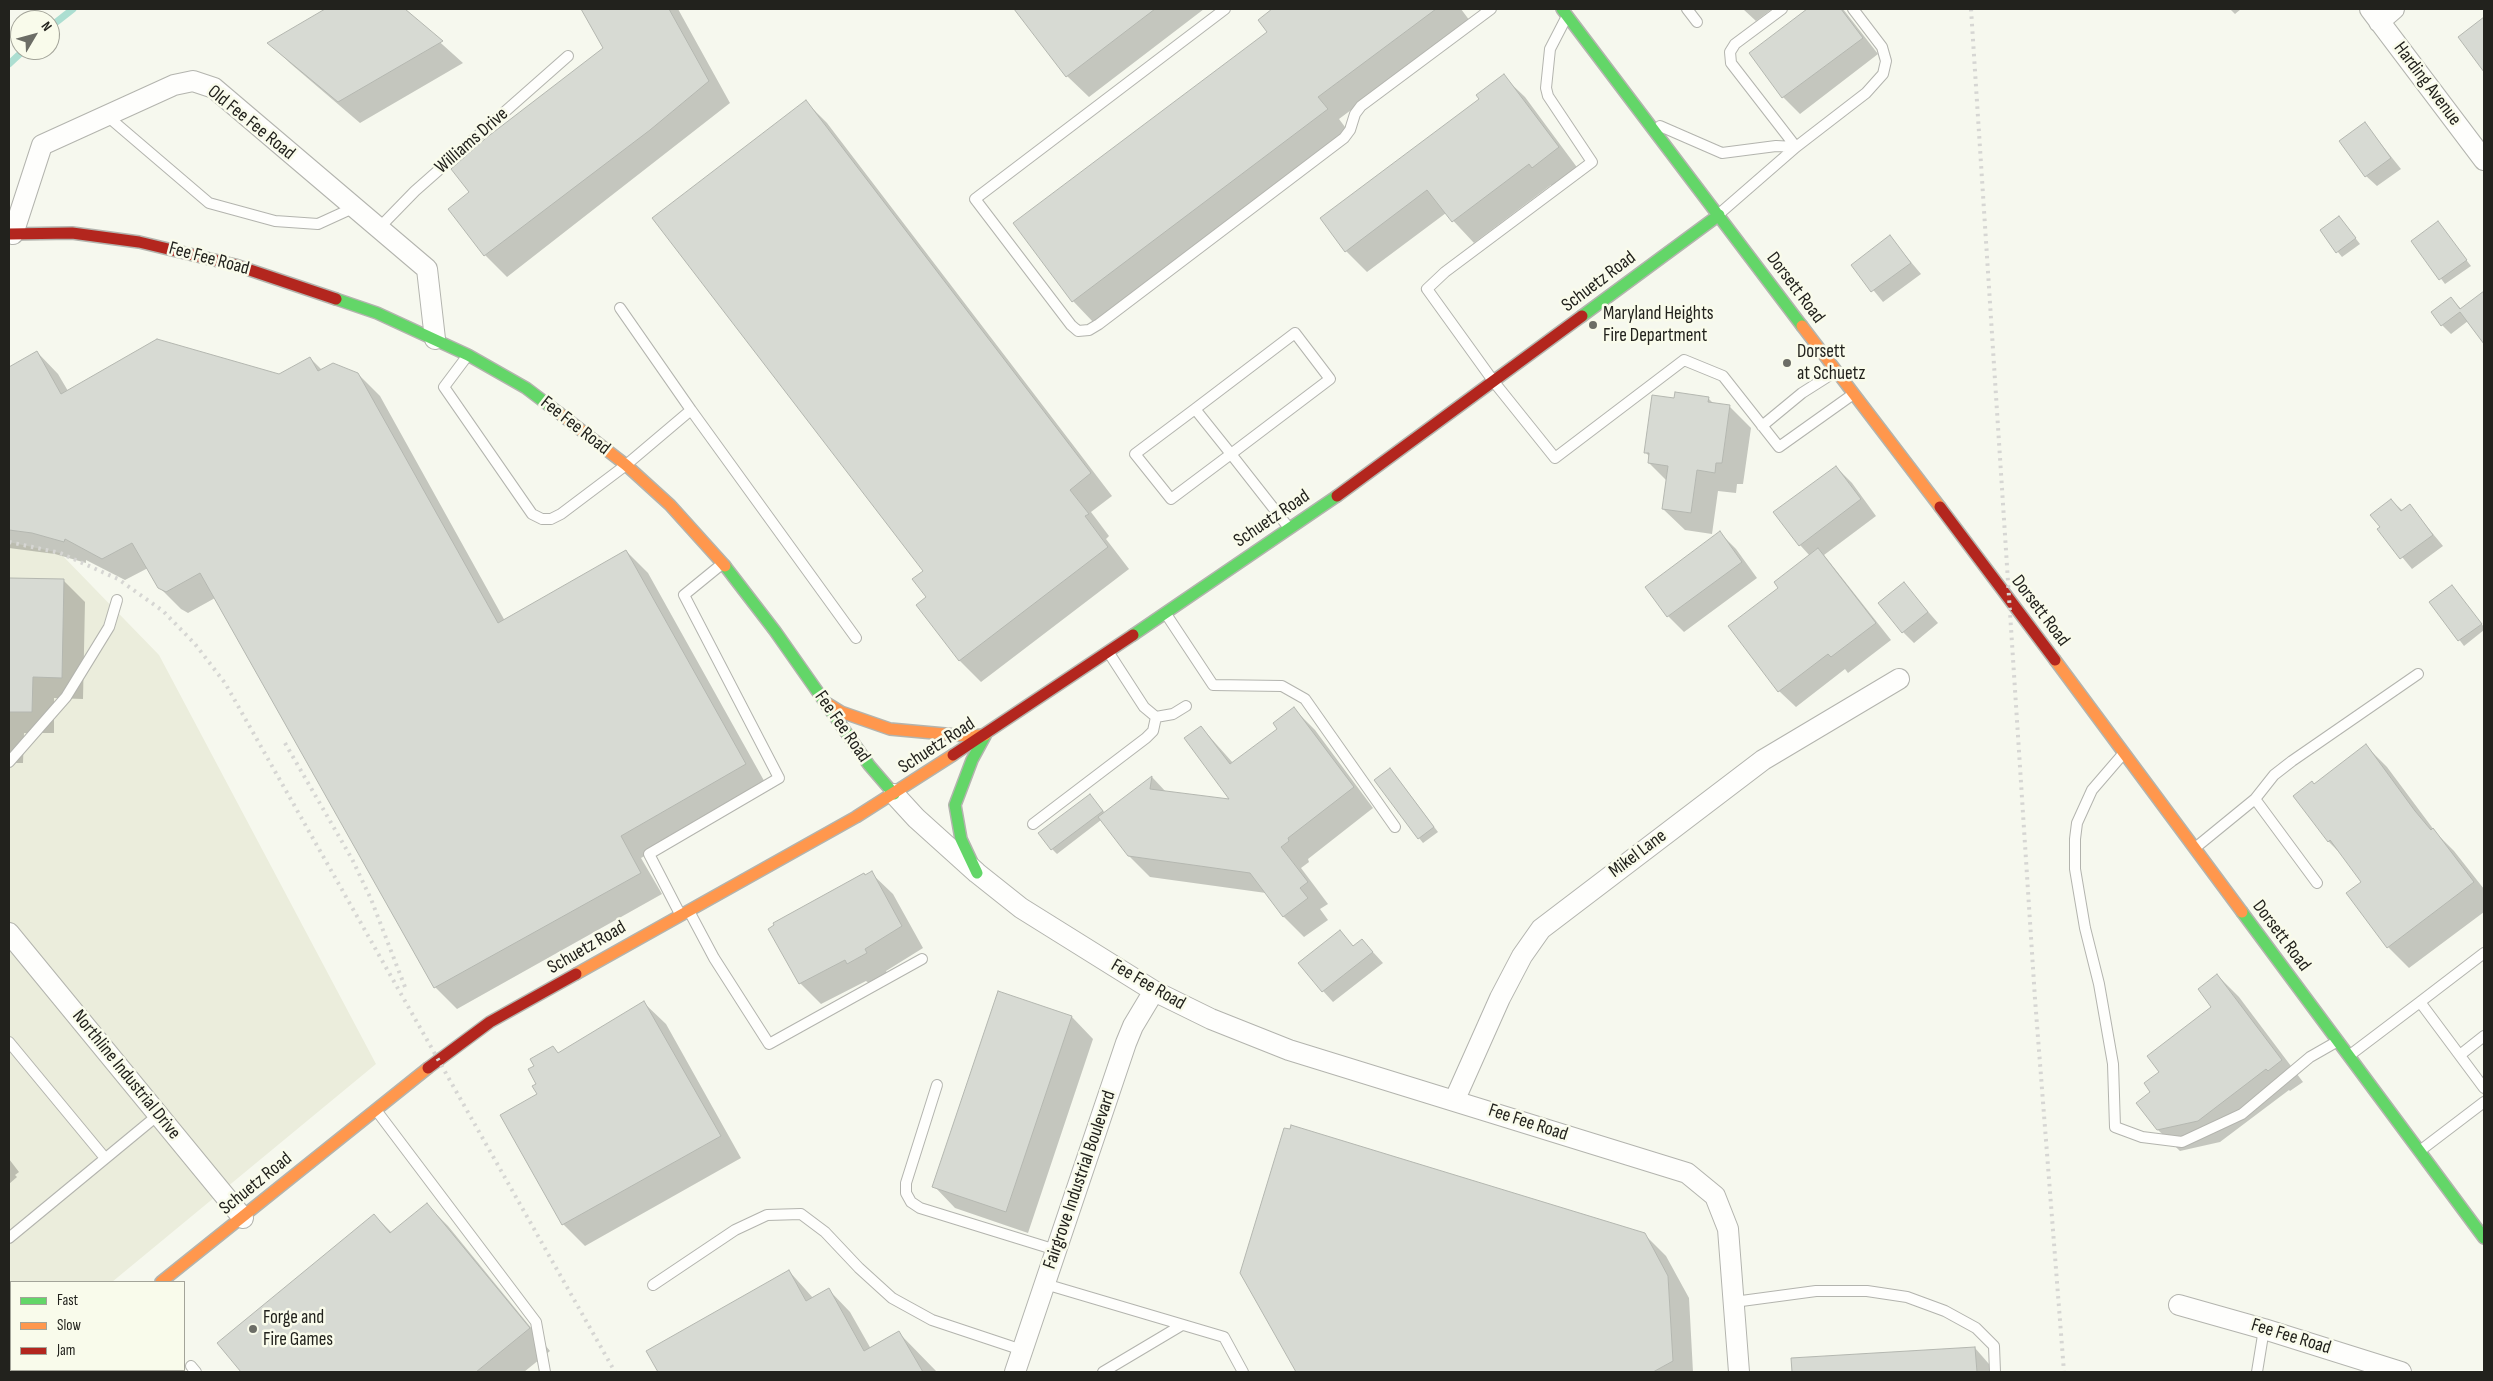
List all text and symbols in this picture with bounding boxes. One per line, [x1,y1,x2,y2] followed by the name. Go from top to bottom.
[10,10,60,60] north arrow
[38,18,56,34] text: N
[2388,38,2466,130] street label: Harding Avenue
[203,81,299,165] street label: Old Fee Fee Road
[431,103,513,179] street label: Williams Drive
[166,237,252,281] street label: Fee Fee Road
[1557,247,1641,317] street label: Schuetz Road
[1761,248,1829,328] street label: Dorsett Road
[1603,303,1714,347] place label: Maryland Heights Fire Department
[1587,319,1599,331] marker: Maryland Heights Fire Department
[1797,341,1865,385] place label: Dorsett at Schuetz
[1781,357,1793,369] marker: Dorsett at Schuetz
[536,392,614,460] street label: Fee Fee Road
[1230,485,1314,553] street label: Schuetz Road
[2006,571,2074,651] street label: Dorsett Road
[809,687,875,767] street label: Fee Fee Road
[894,713,980,779] street label: Schuetz Road
[1605,825,1671,883] street label: Mikel Lane
[2247,896,2315,976] street label: Dorsett Road
[544,916,630,980] street label: Schuetz Road
[1107,955,1189,1015] street label: Fee Fee Road
[67,1006,185,1144] street label: Northline Industrial Drive
[1039,1088,1121,1272] street label: Fairgrove Industrial Boulevard
[1485,1099,1571,1147] street label: Fee Fee Road
[215,1148,297,1220] street label: Schuetz Road
[10,1281,185,1371] legend
[57,1291,78,1310] text: Fast
[263,1307,333,1351] place label: Forge and Fire Games
[2248,1314,2334,1360] street label: Fee Fee Road
[57,1316,81,1335] text: Slow
[247,1323,259,1335] marker: Forge and Fire Games
[57,1341,75,1360] text: Jam

